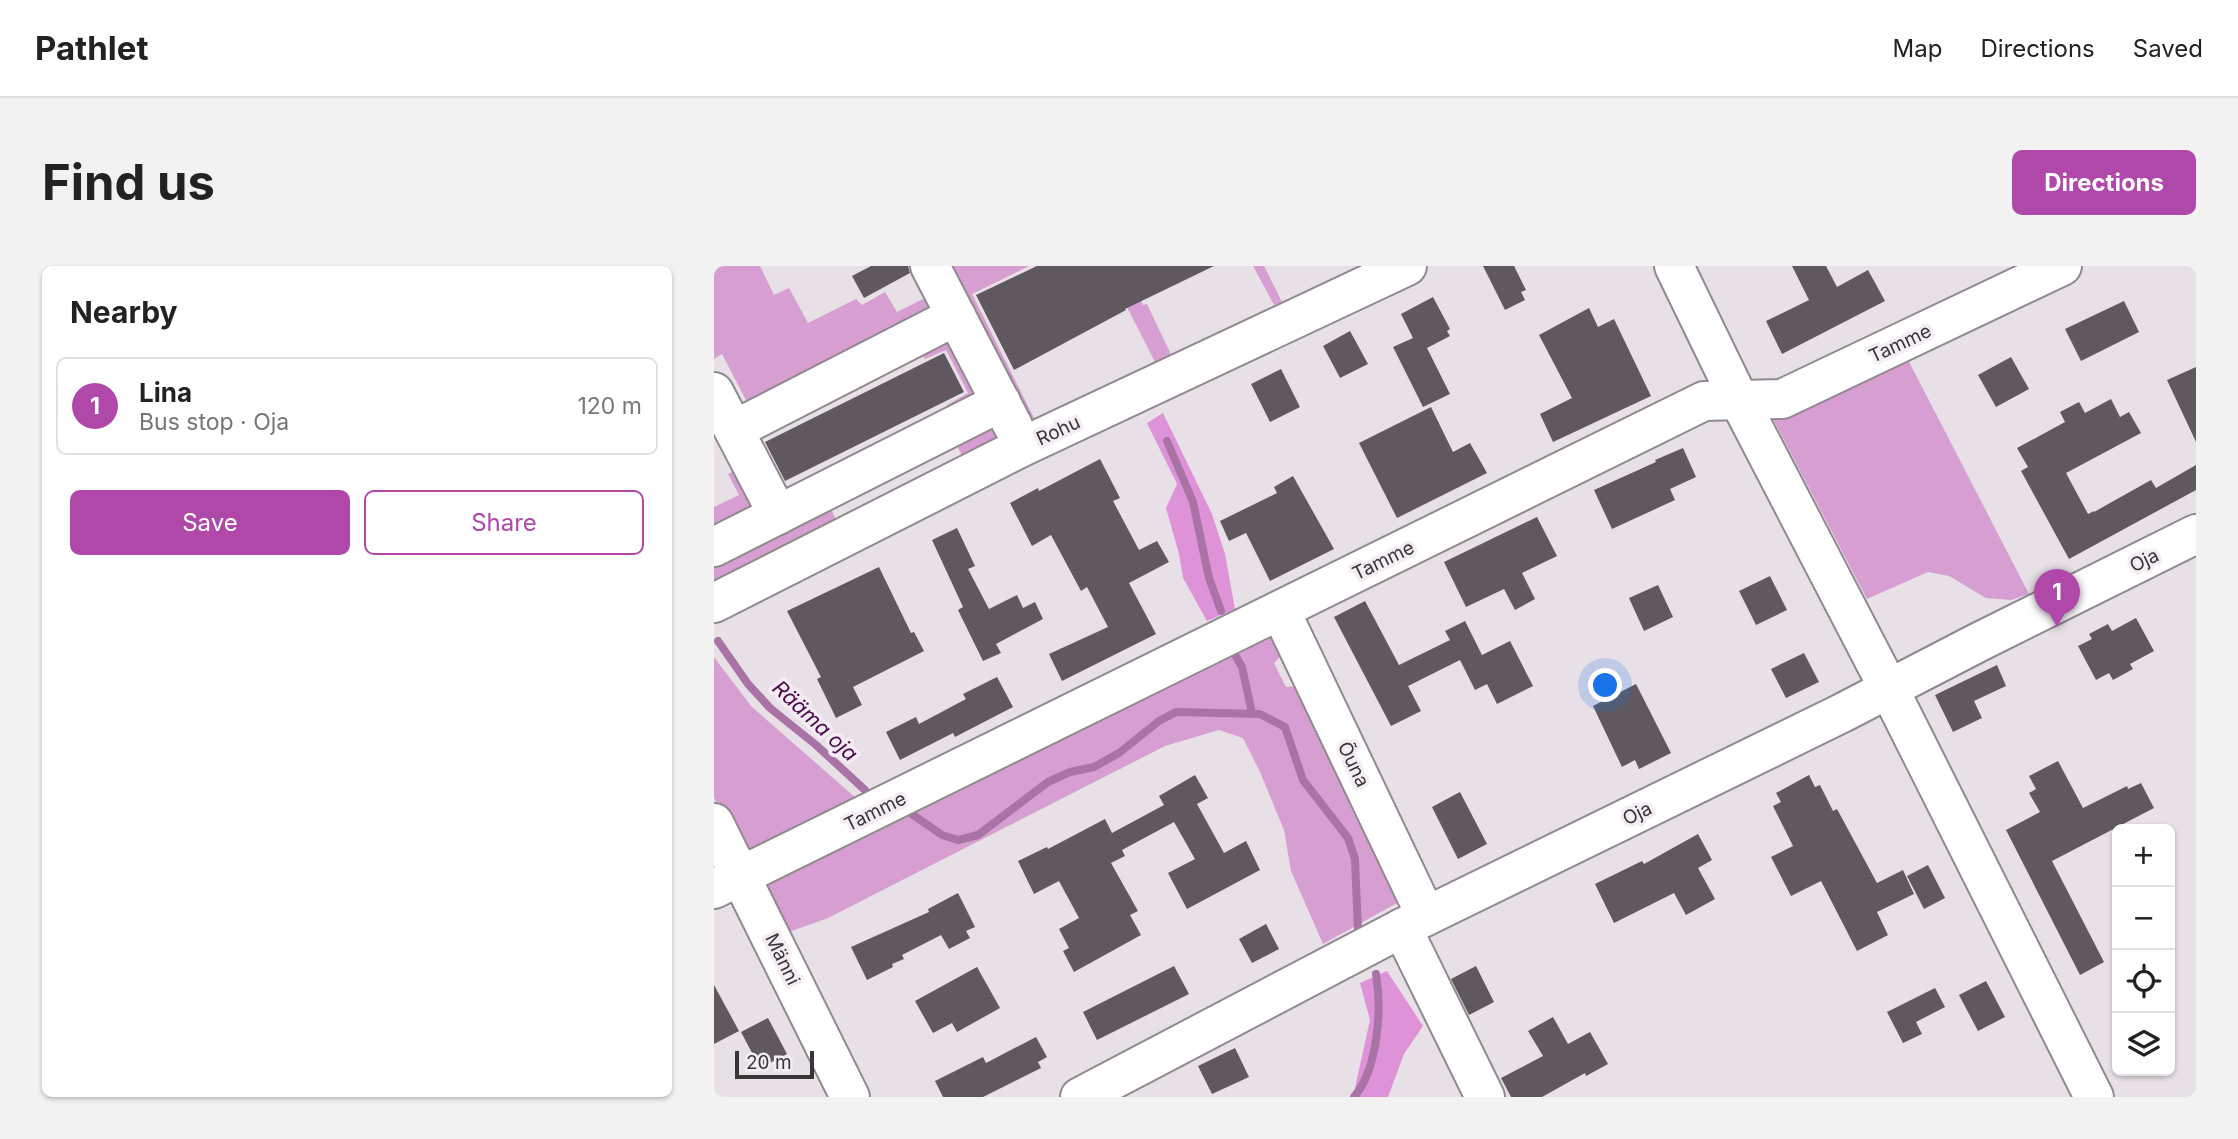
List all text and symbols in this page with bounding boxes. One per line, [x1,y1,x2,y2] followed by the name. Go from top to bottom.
[35,28,149,68] text: Pathlet
[1893,34,1942,63] text: Map
[1980,34,2095,63] text: Directions
[2133,34,2203,63] text: Saved
[2012,150,2196,215] button: Directions
[42,153,215,212] text: Find us
[70,294,178,330] text: Nearby
[1865,319,1935,368] street label: Tamme
[139,377,192,408] text: Lina
[90,392,100,420] text: 1
[577,392,642,420] text: 120 m
[139,408,289,436] text: Bus stop · Oja
[1033,410,1084,451] street label: Rohu
[70,490,350,555] button: Save
[364,490,644,555] button: Share
[1349,536,1418,585] street label: Tamme
[2126,544,2163,577] street label: Oja
[2034,569,2080,627] pin: 1
[1588,668,1622,702] your location
[768,675,863,766] water label: Rääma oja
[1333,738,1374,791] street label: Õuna
[841,787,910,836] street label: Tamme
[1619,797,1656,830] street label: Oja
[2112,824,2175,1076] map controls
[2112,824,2175,887] button: +
[2112,887,2175,950] button: −
[760,930,805,989] street label: Männi
[2112,950,2175,1013] button: locate
[2112,1013,2175,1076] button: layers
[735,1048,814,1080] scale bar
[746,1051,792,1074] text: 20 m

